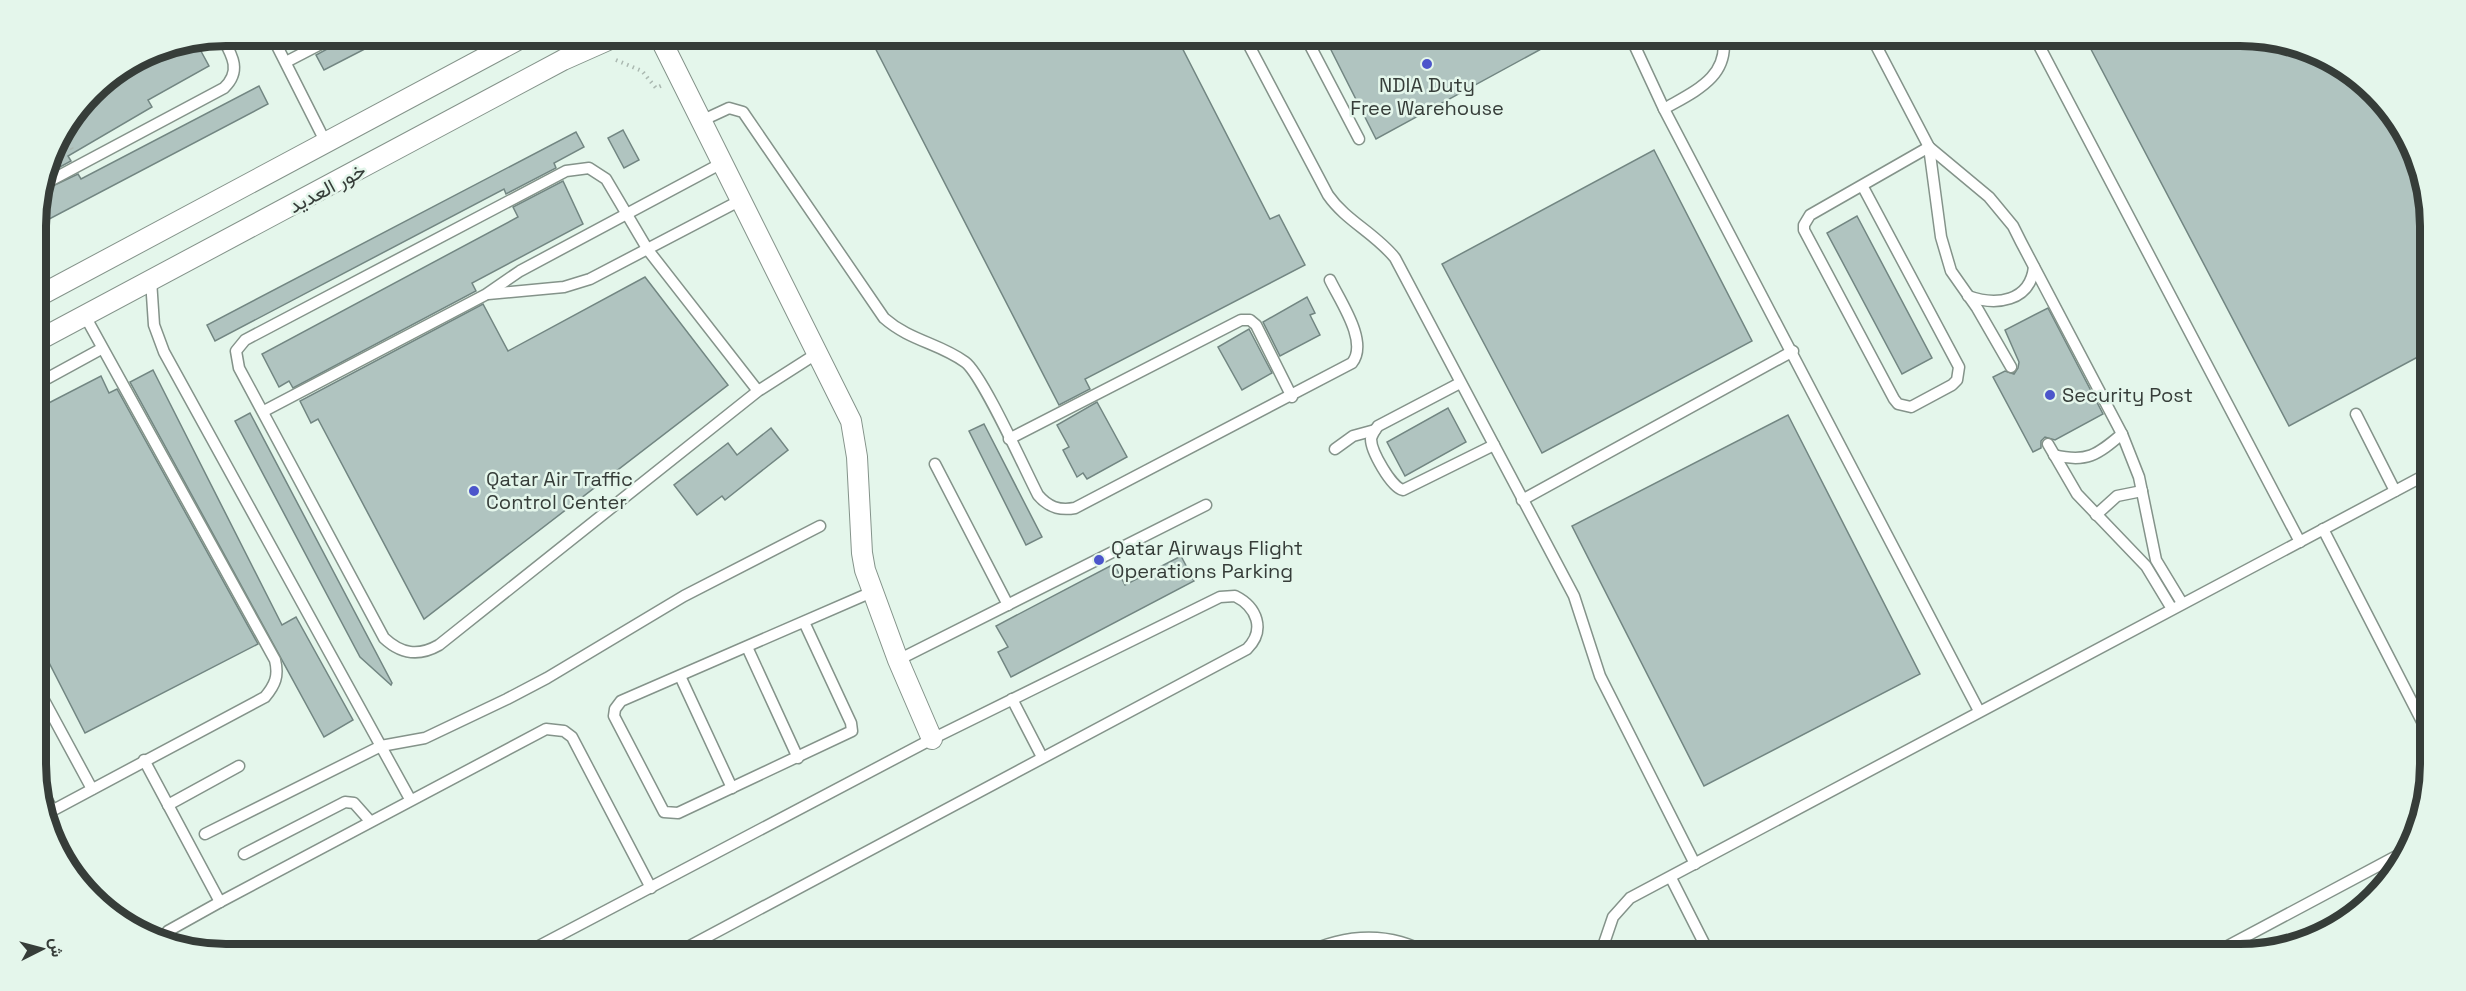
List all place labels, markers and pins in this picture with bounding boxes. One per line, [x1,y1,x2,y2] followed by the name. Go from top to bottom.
[1420,57,1434,71] marker: NDIA Duty Free Warehouse
[1350,72,1504,121] place label: NDIA Duty Free Warehouse
[2062,382,2193,408] place label: Security Post
[2043,388,2057,402] marker: Security Post
[486,466,633,515] place label: Qatar Air Traffic Control Center
[467,484,481,498] marker: Qatar Air Traffic Control Center
[1111,535,1303,584] place label: Qatar Airways Flight Operations Parking
[1092,553,1106,567] marker: Qatar Airways Flight Operations Parking

